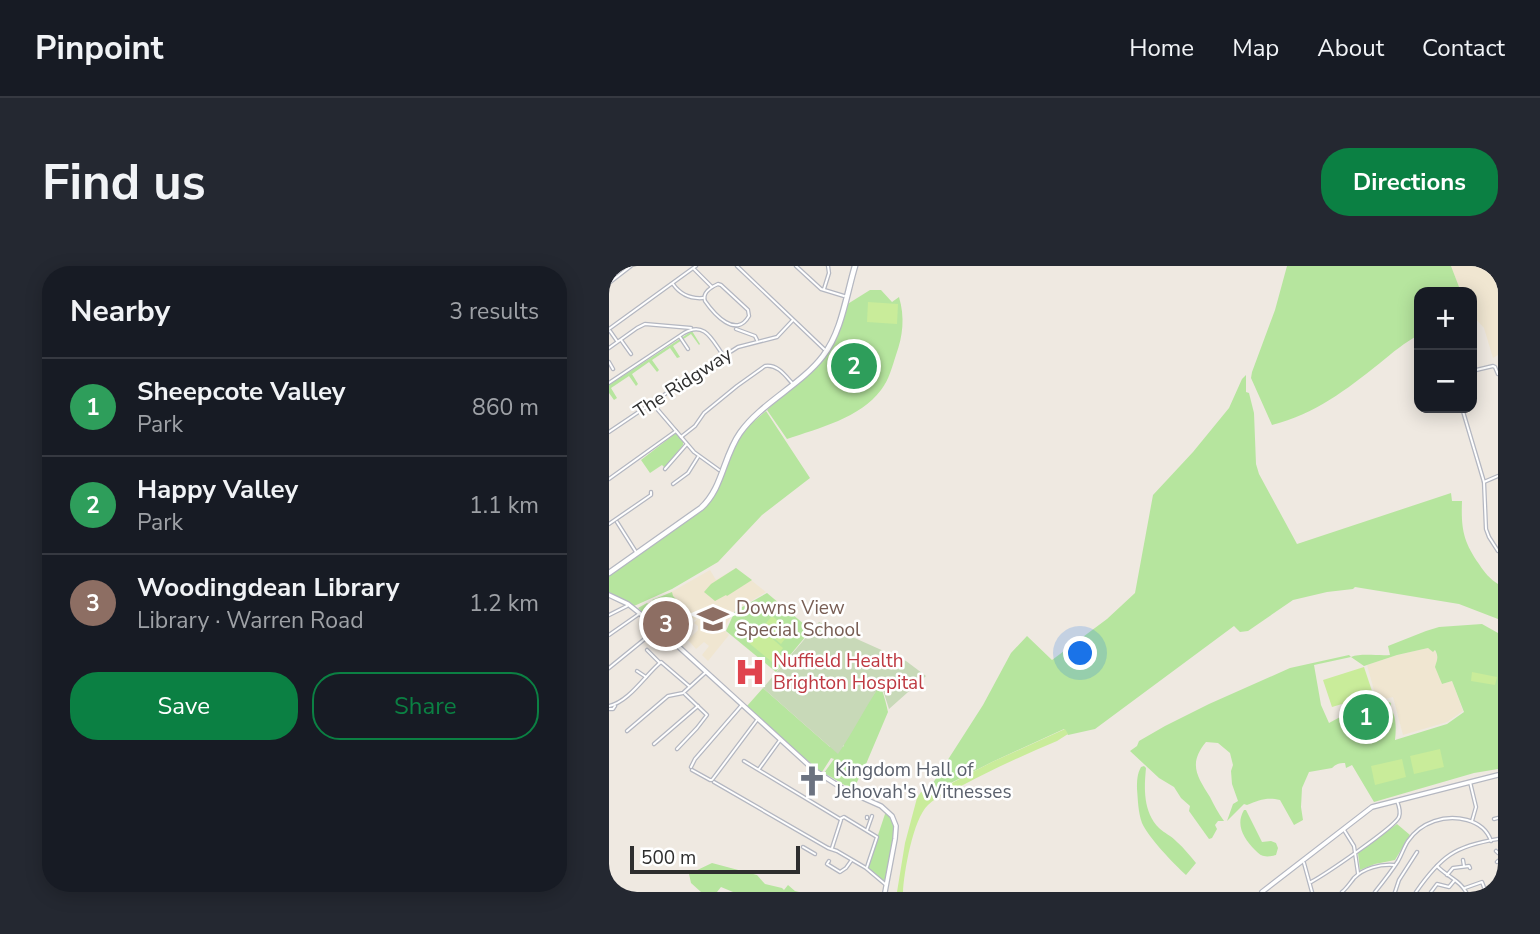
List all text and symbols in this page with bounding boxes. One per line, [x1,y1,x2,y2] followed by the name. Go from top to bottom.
[35,26,163,71] text: Pinpoint
[1129,32,1194,64] text: Home
[1232,32,1279,64] text: Map
[1317,32,1384,64] text: About
[1422,32,1505,64] text: Contact
[1321,148,1498,216] button: Directions
[42,149,206,216] text: Find us
[1414,287,1477,413] map controls
[1414,287,1477,350] button: +
[70,291,170,332] text: Nearby
[449,296,539,327] text: 3 results
[831,340,877,392] pin: 2
[629,341,737,424] street label: The Ridgway
[1414,350,1477,413] button: −
[137,374,345,409] text: Sheepcote Valley
[86,392,100,423] text: 1
[472,392,539,423] text: 860 m
[137,409,183,440] text: Park
[137,472,298,507] text: Happy Valley
[86,490,100,521] text: 2
[469,490,539,521] text: 1.1 km
[137,507,183,538] text: Park
[137,570,399,605] text: Woodingdean Library
[86,588,100,619] text: 3
[469,588,539,619] text: 1.2 km
[736,595,861,643] place label: Downs View Special School
[643,598,689,650] pin: 3
[696,602,730,636] school or university icon: Downs View Special School
[137,605,364,636] text: Library · Warren Road
[1063,636,1097,670] your location
[773,648,924,696] place label: Nuffield Health Brighton Hospital
[733,655,767,689] hospital icon: Nuffield Health Brighton Hospital
[70,672,298,740] button: Save
[312,672,539,740] button: Share
[1343,691,1389,743] pin: 1
[834,757,1012,805] place label: Kingdom Hall of Jehovah's Witnesses
[795,764,829,798] church icon: Kingdom Hall of Jehovah's Witnesses
[630,843,800,875] scale bar
[641,845,696,871] text: 500 m

